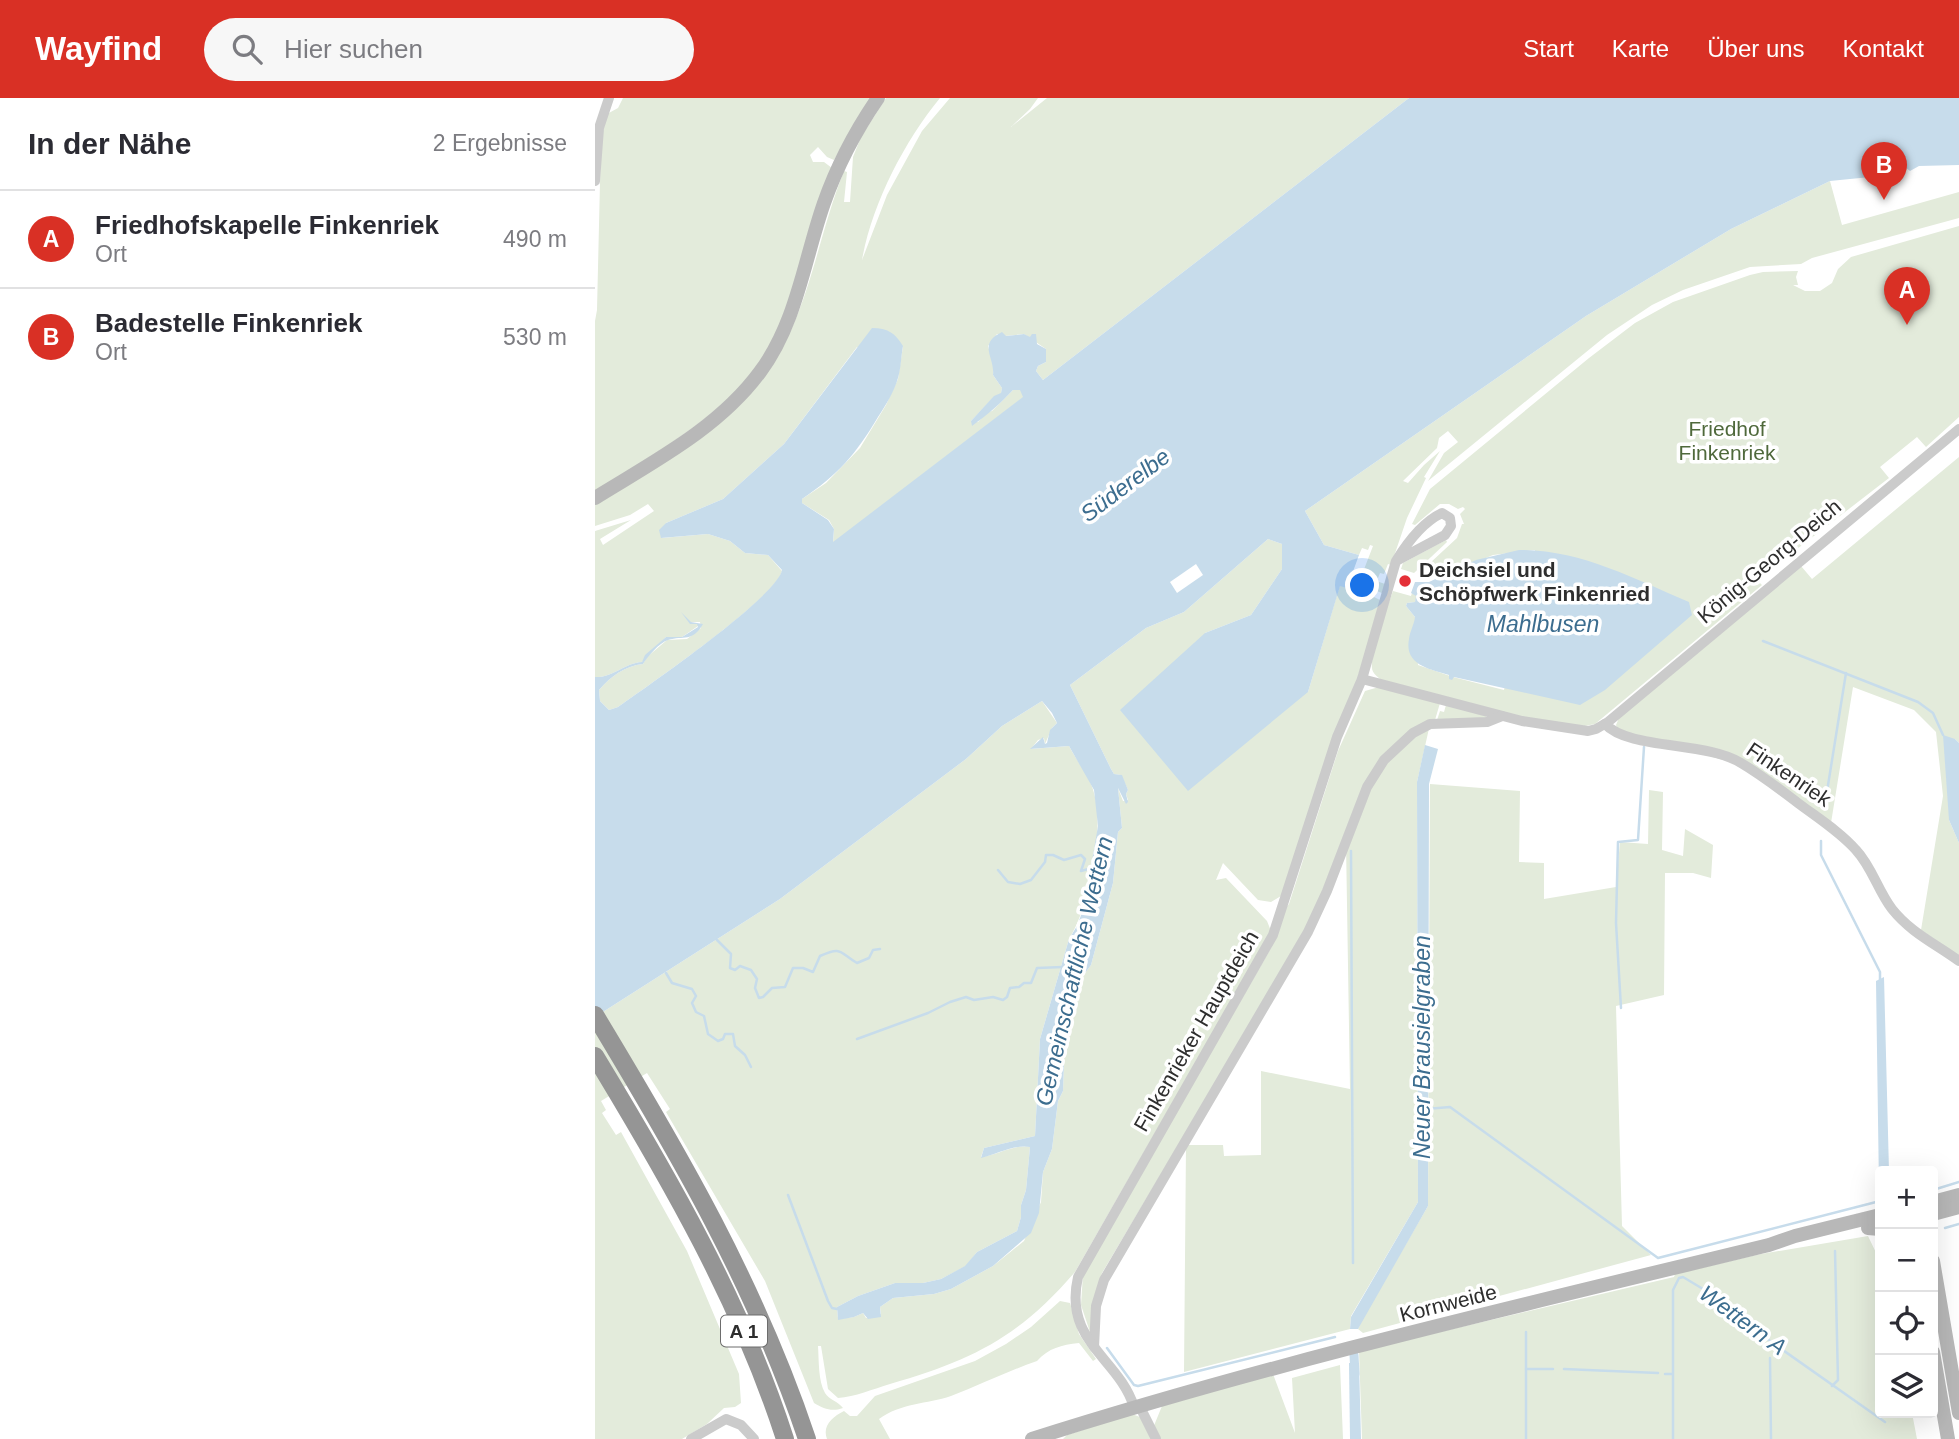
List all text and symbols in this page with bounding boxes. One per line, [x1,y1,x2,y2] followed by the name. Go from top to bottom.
[204,18,694,81] search box
[35,30,162,67] text: Wayfind
[228,30,266,68] icon: search
[284,34,423,64] text: Hier suchen
[1523,35,1574,62] text: Start
[1612,35,1669,62] text: Karte
[1707,35,1805,62] text: Über uns
[1843,35,1924,62] text: Kontakt
[28,127,191,160] text: In der Nähe
[433,130,567,156] text: 2 Ergebnisse
[1861,142,1907,200] pin: B
[95,210,439,240] text: Friedhofskapelle Finkenriek
[43,226,59,252] text: A
[503,226,567,252] text: 490 m
[95,241,127,267] text: Ort
[1884,267,1930,325] pin: A
[95,308,362,338] text: Badestelle Finkenriek
[43,324,59,350] text: B
[503,324,567,350] text: 530 m
[95,339,127,365] text: Ort
[1679,417,1776,464] park label: Friedhof Finkenriek
[1075,443,1175,527] water label: Süderelbe
[1693,494,1845,628] street label: König-Georg-Deich
[1419,558,1650,605] place label: Deichsiel und Schöpfwerk Finkenried
[1345,568,1379,602] your location
[1397,573,1413,589] marker: Deichsiel und Schöpfwerk Finkenried
[1487,611,1599,637] water label: Mahlbusen
[1742,737,1836,811] street label: Finkenriek
[1030,834,1118,1108] water label: Gemeinschaftliche Wettern
[1129,927,1263,1135] street label: Finkenrieker Hauptdeich
[1409,935,1435,1159] water label: Neuer Brausielgraben
[1875,1166,1938,1418] map controls
[1875,1166,1938,1229] button: +
[1875,1229,1938,1292] button: −
[1397,1280,1499,1326] street label: Kornweide
[1695,1280,1791,1360] water label: Wettern A
[1875,1292,1938,1355] button: locate
[721,1316,767,1346] road number: A 1
[1875,1355,1938,1418] button: layers

